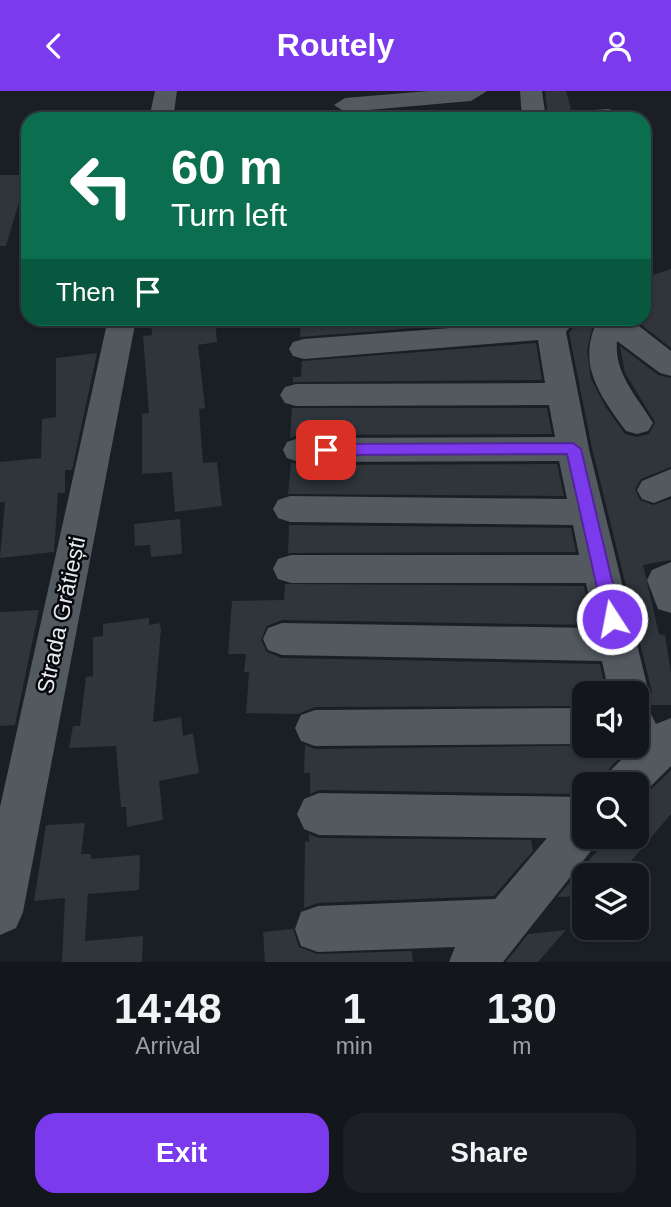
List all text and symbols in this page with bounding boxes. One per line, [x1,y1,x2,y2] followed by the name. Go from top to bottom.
[35,27,73,65] icon: back
[277,27,394,63] text: Routely
[598,27,636,65] icon: person
[56,140,147,231] icon: left
[171,140,283,194] text: 60 m
[171,197,287,233] text: Turn left
[129,273,167,311] icon: arrive
[56,277,115,307] text: Then
[296,420,356,480] pin
[307,431,345,469] icon: arrive
[32,534,90,696] street label: Strada Grătiești
[575,582,649,656] position arrow
[572,681,649,940] map controls
[572,681,649,758] button: sound
[572,772,649,849] button: search
[572,863,649,940] button: layers
[114,985,222,1032] text: 14:48
[342,985,366,1032] text: 1
[487,985,557,1032] text: 130
[135,1033,200,1059] text: Arrival
[336,1033,373,1059] text: min
[512,1033,531,1059] text: m
[35,1113,329,1193] button: Exit
[343,1113,636,1193] button: Share

